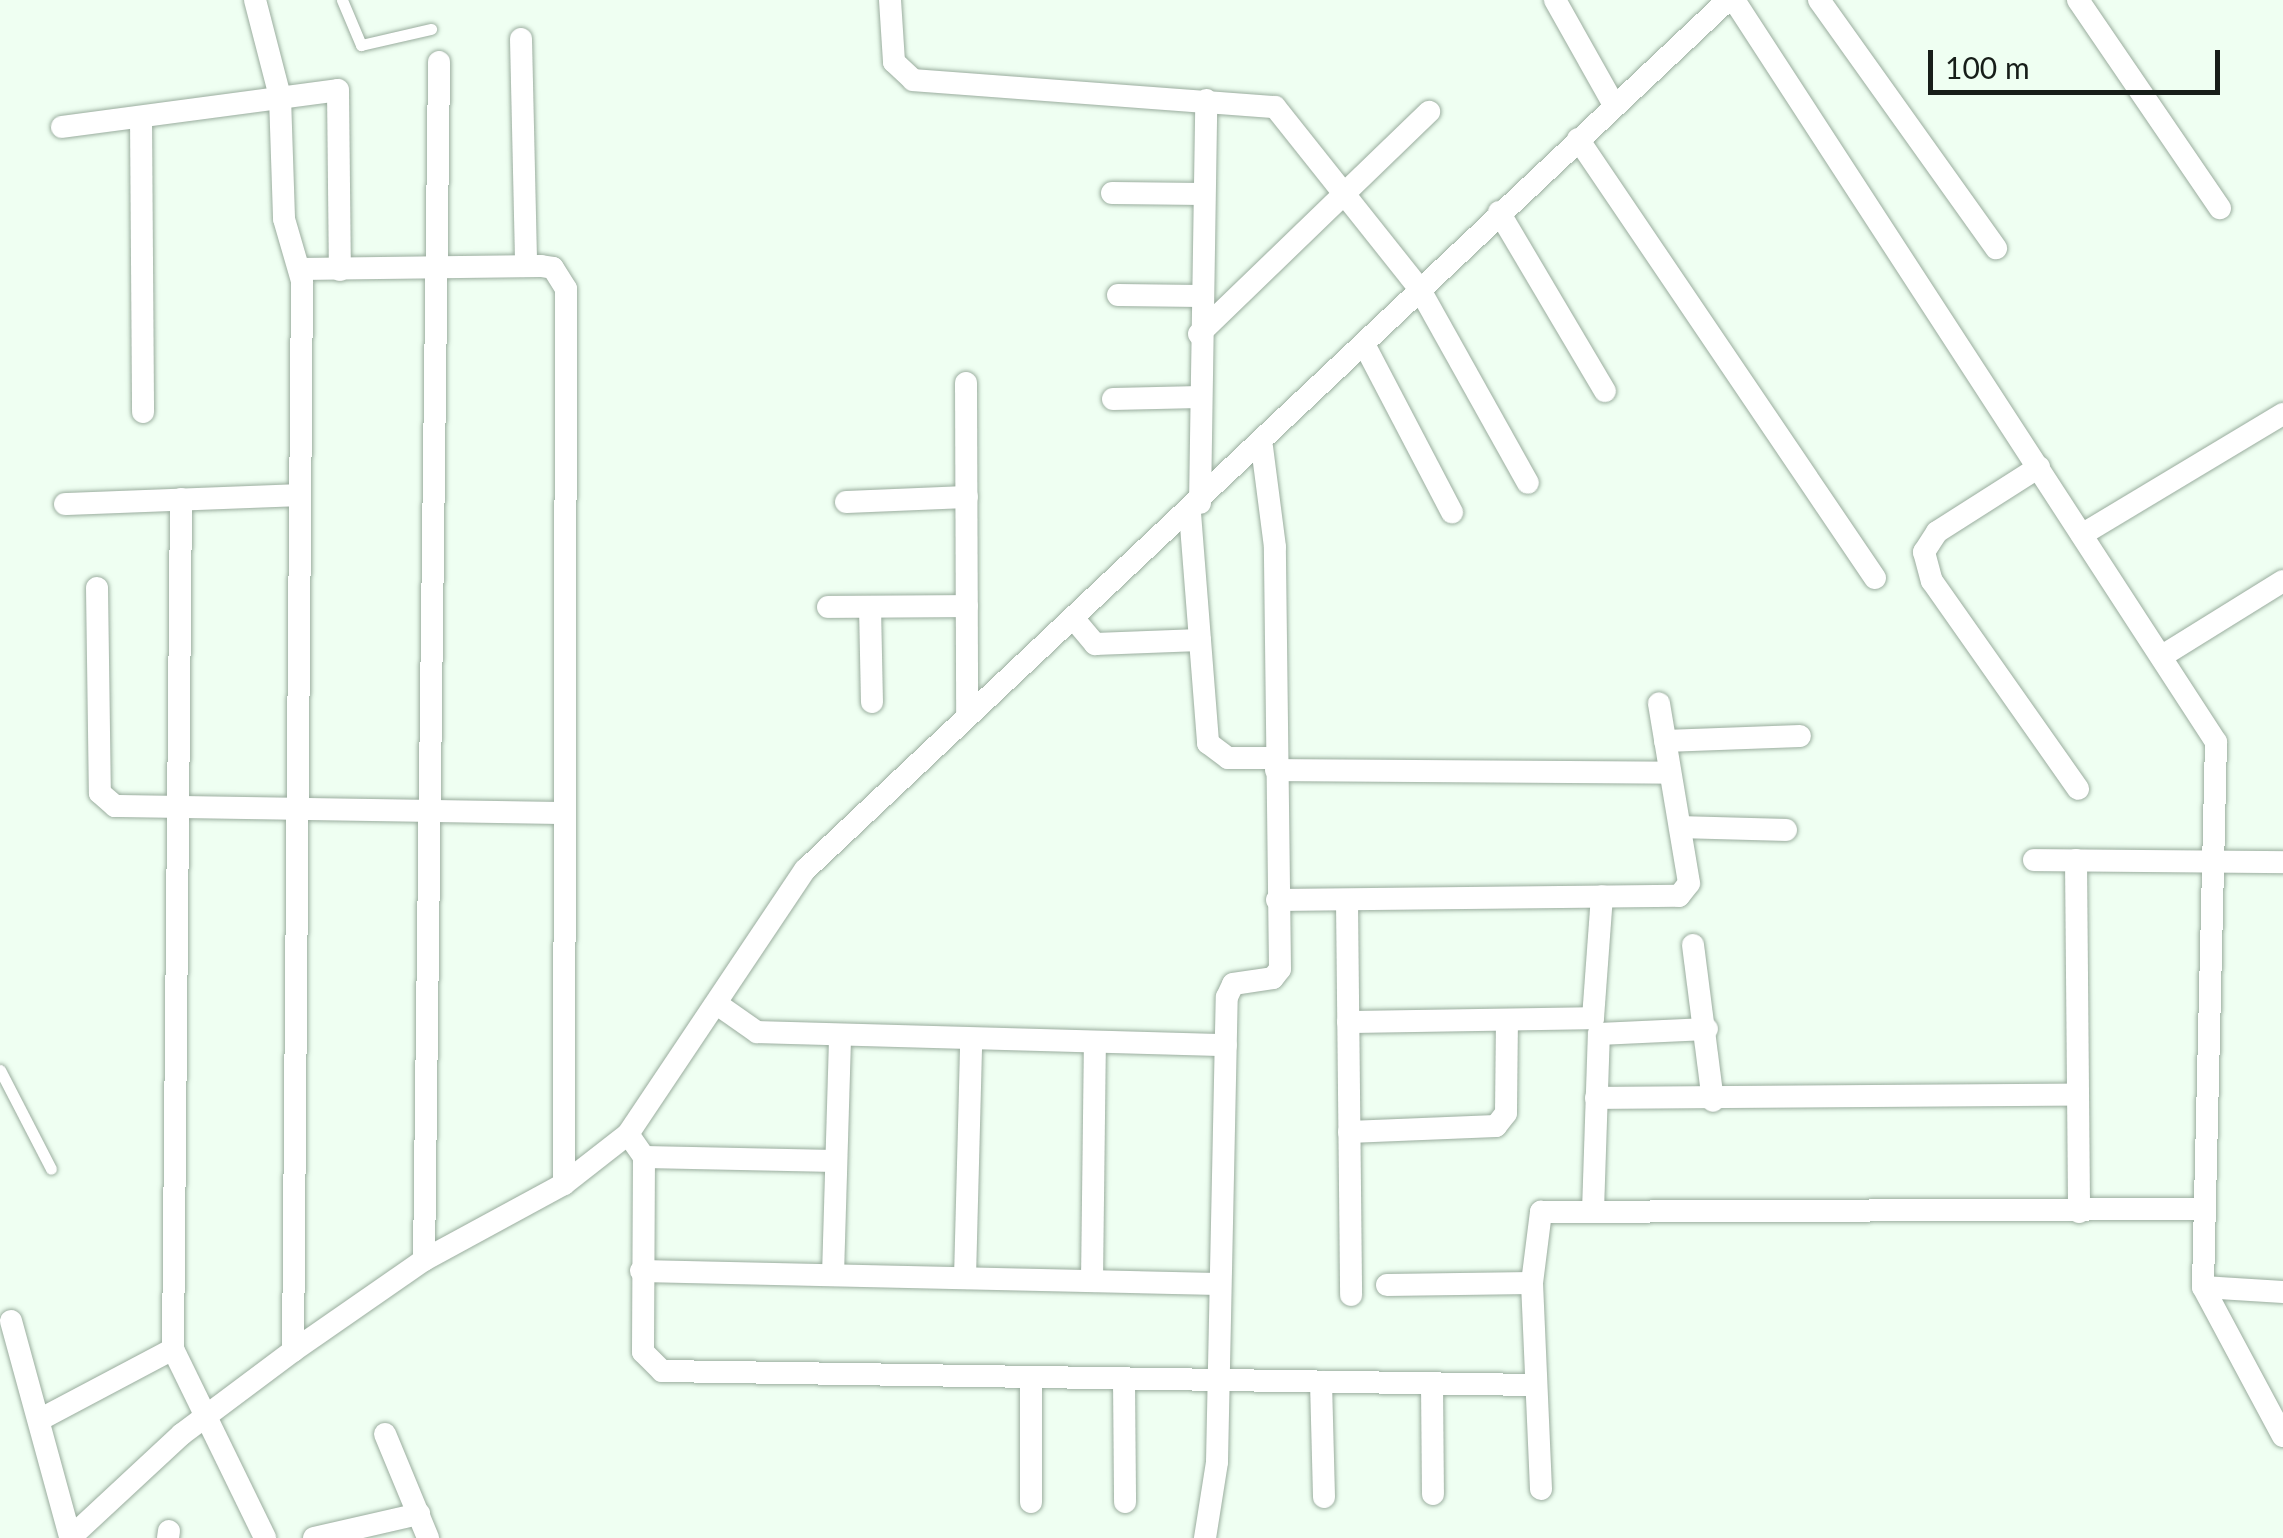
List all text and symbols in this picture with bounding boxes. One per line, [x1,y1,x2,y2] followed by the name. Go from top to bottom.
[1933,30,2226,92] scale bar
[1945,49,2030,85] text: 100 m

